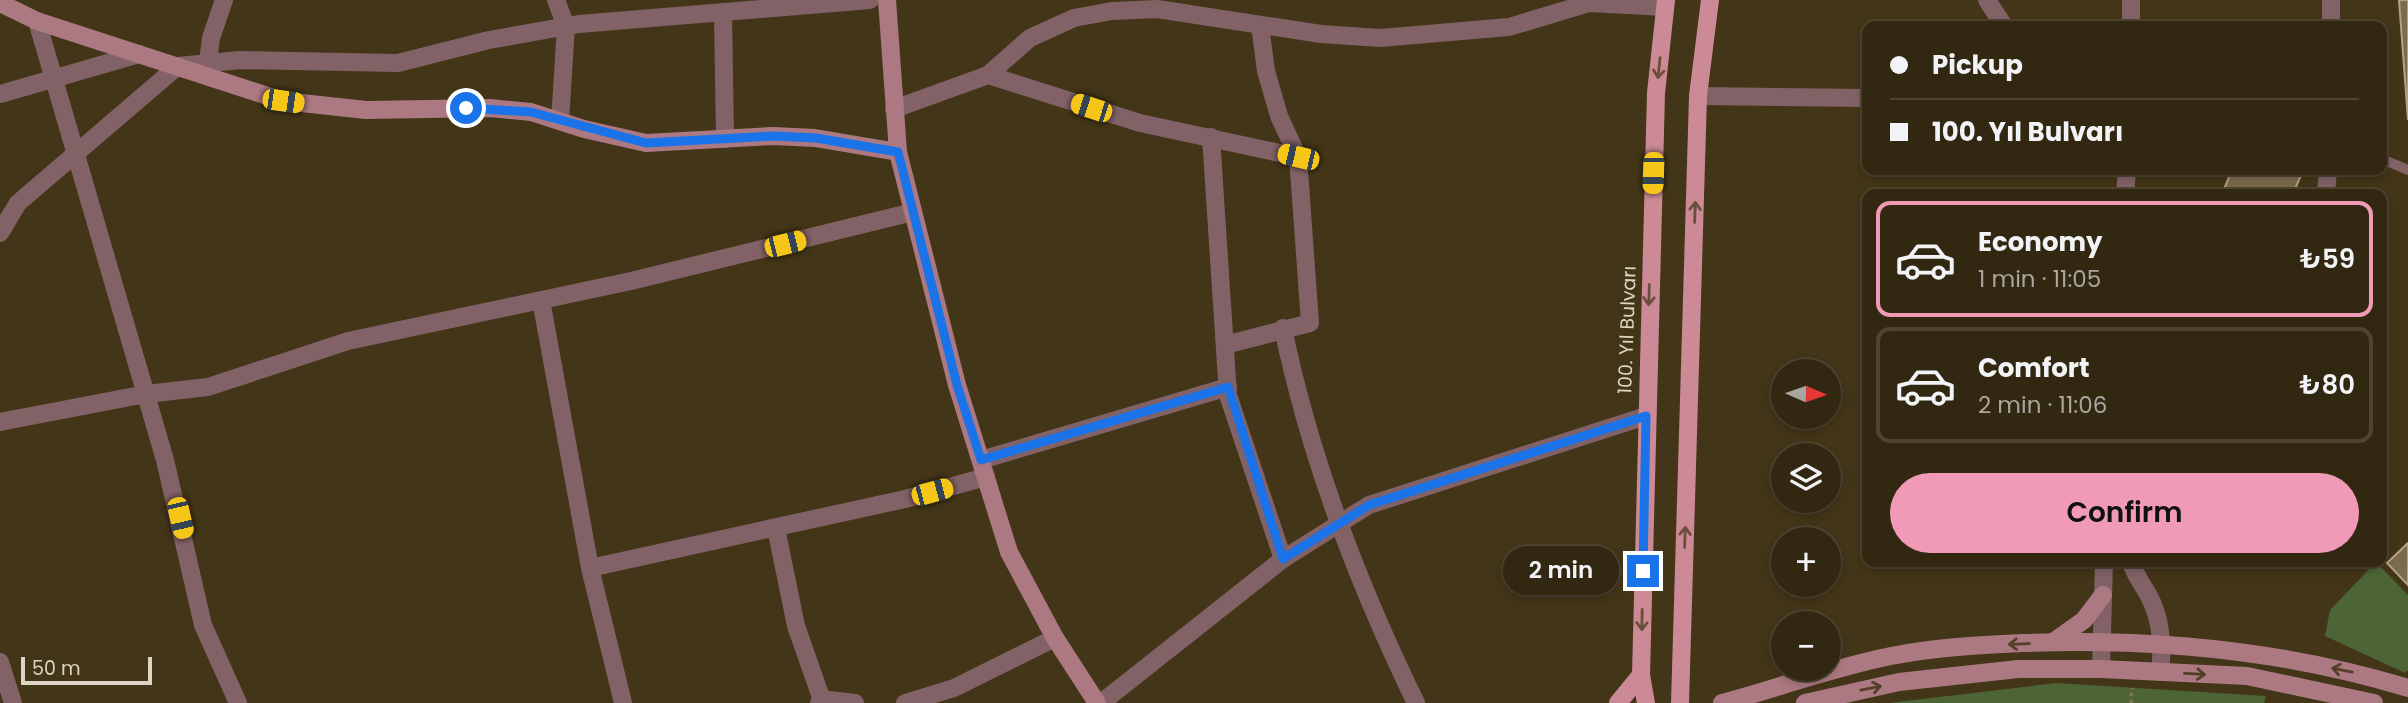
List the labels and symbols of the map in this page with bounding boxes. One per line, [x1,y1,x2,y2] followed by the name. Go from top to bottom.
[1652,56,1665,79] one-way arrow
[261,88,306,114] car
[450,92,482,124] route start
[1068,92,1115,124] car
[1276,142,1321,172] car
[1642,152,1665,194] car
[1688,200,1701,223] one-way arrow
[763,229,808,259] car
[1611,265,1643,395] street label: 100. Yıl Bulvarı
[1643,283,1656,306] one-way arrow
[1771,359,1841,429] north arrow
[909,476,956,508] car
[166,495,195,541] car
[1679,526,1692,549] one-way arrow
[1503,546,1618,596] callout: 2 min
[1627,555,1659,587] route end
[1635,609,1649,632] one-way arrow
[2008,637,2031,650] one-way arrow
[21,654,152,686] scale bar
[2331,662,2354,676] one-way arrow
[2184,668,2206,681] one-way arrow
[1859,680,1882,694] one-way arrow

